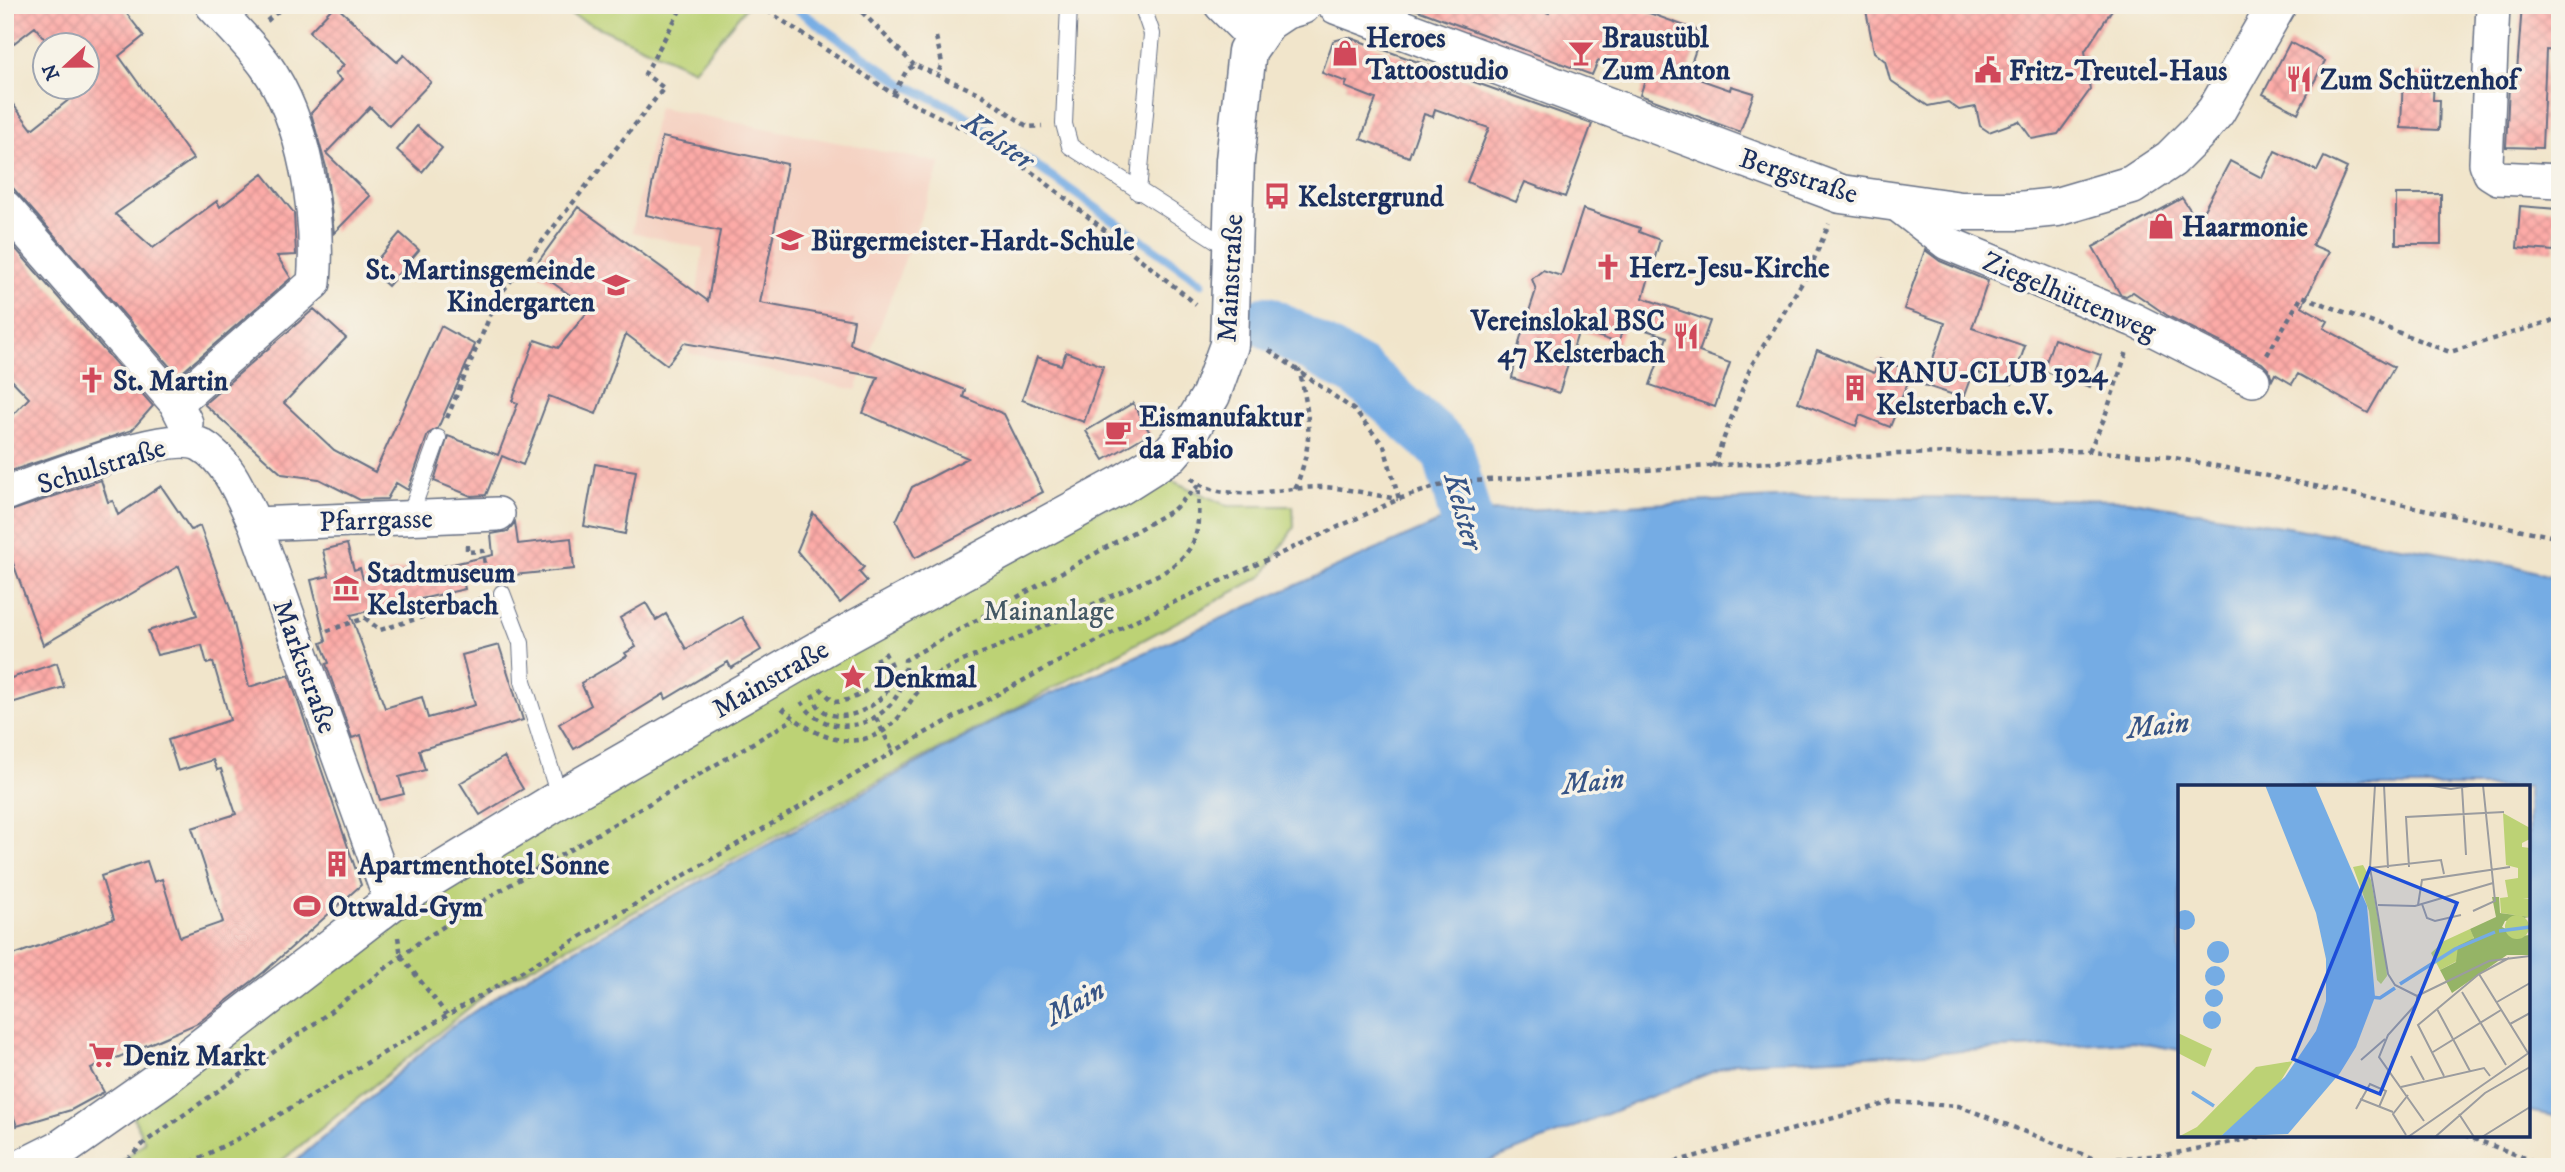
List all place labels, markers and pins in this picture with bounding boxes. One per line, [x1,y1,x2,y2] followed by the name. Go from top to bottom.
[1365,21,1509,88] place label: Heroes Tattoostudio
[1602,21,1730,88] place label: Braustübl Zum Anton
[1330,38,1360,68] shop icon: Heroes Tattoostudio
[1566,38,1596,68] bar icon: Braustübl Zum Anton
[2009,54,2228,89] place label: Fritz-Treutel-Haus
[1973,55,2003,85] public building icon: Fritz-Treutel-Haus
[2320,63,2523,98] place label: Zum Schützenhof
[2284,64,2314,94] restaurant icon: Zum Schützenhof
[1298,180,1445,215] place label: Kelstergrund
[1262,181,1292,211] bus stop icon: Kelstergrund
[2182,210,2308,245] place label: Haarmonie
[2146,211,2176,241] shop icon: Haarmonie
[811,224,1135,259] place label: Bürgermeister-Hardt-Schule
[775,225,805,255] school or university icon: Bürgermeister-Hardt-Schule
[1629,251,1830,286] place label: Herz-Jesu-Kirche
[1593,252,1623,282] church icon: Herz-Jesu-Kirche
[366,253,595,320] place label: St. Martinsgemeinde Kindergarten
[601,270,631,300] school or university icon: St. Martinsgemeinde Kindergarten
[1470,304,1665,371] place label: Vereinslokal BSC 47 Kelsterbach
[1671,321,1701,351] restaurant icon: Vereinslokal BSC 47 Kelsterbach
[1876,356,2109,423] place label: KANU-CLUB 1924 Kelsterbach e.V.
[113,364,228,399] place label: St. Martin
[77,365,107,395] church icon: St. Martin
[1840,373,1870,403] building icon: KANU-CLUB 1924 Kelsterbach e.V.
[1139,400,1304,467] place label: Eismanufaktur da Fabio
[1103,417,1133,447] cafe icon: Eismanufaktur da Fabio
[367,556,515,623] place label: Stadtmuseum Kelsterbach
[331,573,361,603] museum icon: Stadtmuseum Kelsterbach
[874,661,977,696] place label: Denkmal
[838,662,868,692] place icon: Denkmal
[357,848,610,883] place label: Apartmenthotel Sonne
[322,849,352,879] building icon: Apartmenthotel Sonne
[328,890,483,925] place label: Ottwald-Gym
[292,891,322,921] sports icon: Ottwald-Gym
[123,1039,266,1074] place label: Deniz Markt
[87,1040,117,1070] supermarket icon: Deniz Markt

